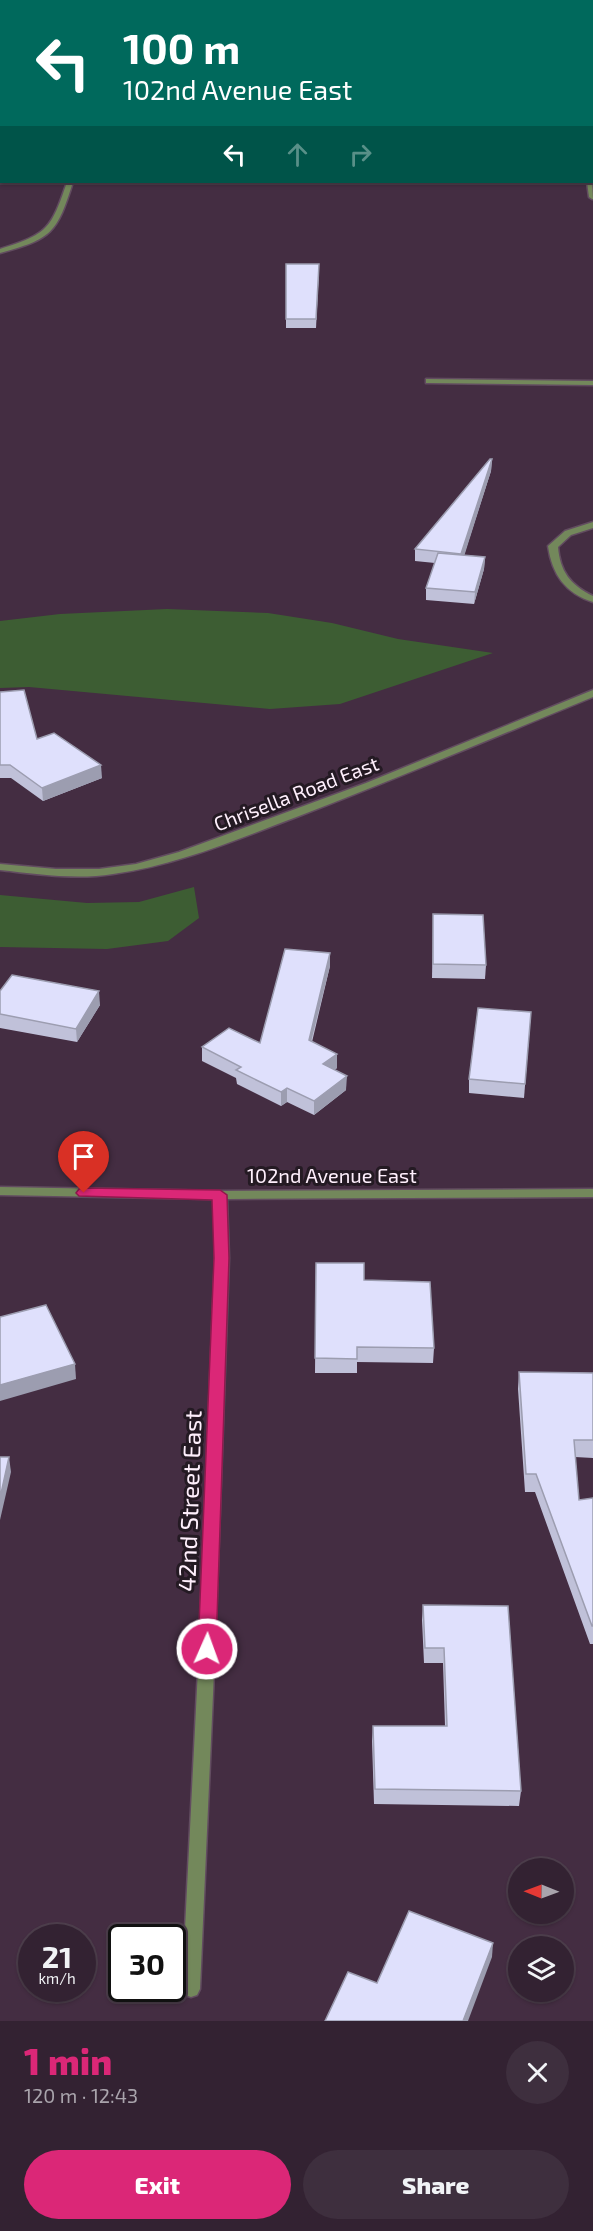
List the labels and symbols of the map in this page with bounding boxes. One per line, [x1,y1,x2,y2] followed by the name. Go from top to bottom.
[210,750,382,836] street label: Chrisella Road East
[58,1131,109,1193] pin
[247,1163,417,1187] street label: 102nd Avenue East
[171,1410,207,1592] street label: 42nd Street East
[175,1617,239,1681] position arrow
[508,1858,574,1924] north arrow
[108,1924,186,2002] speed limit sign: 30

